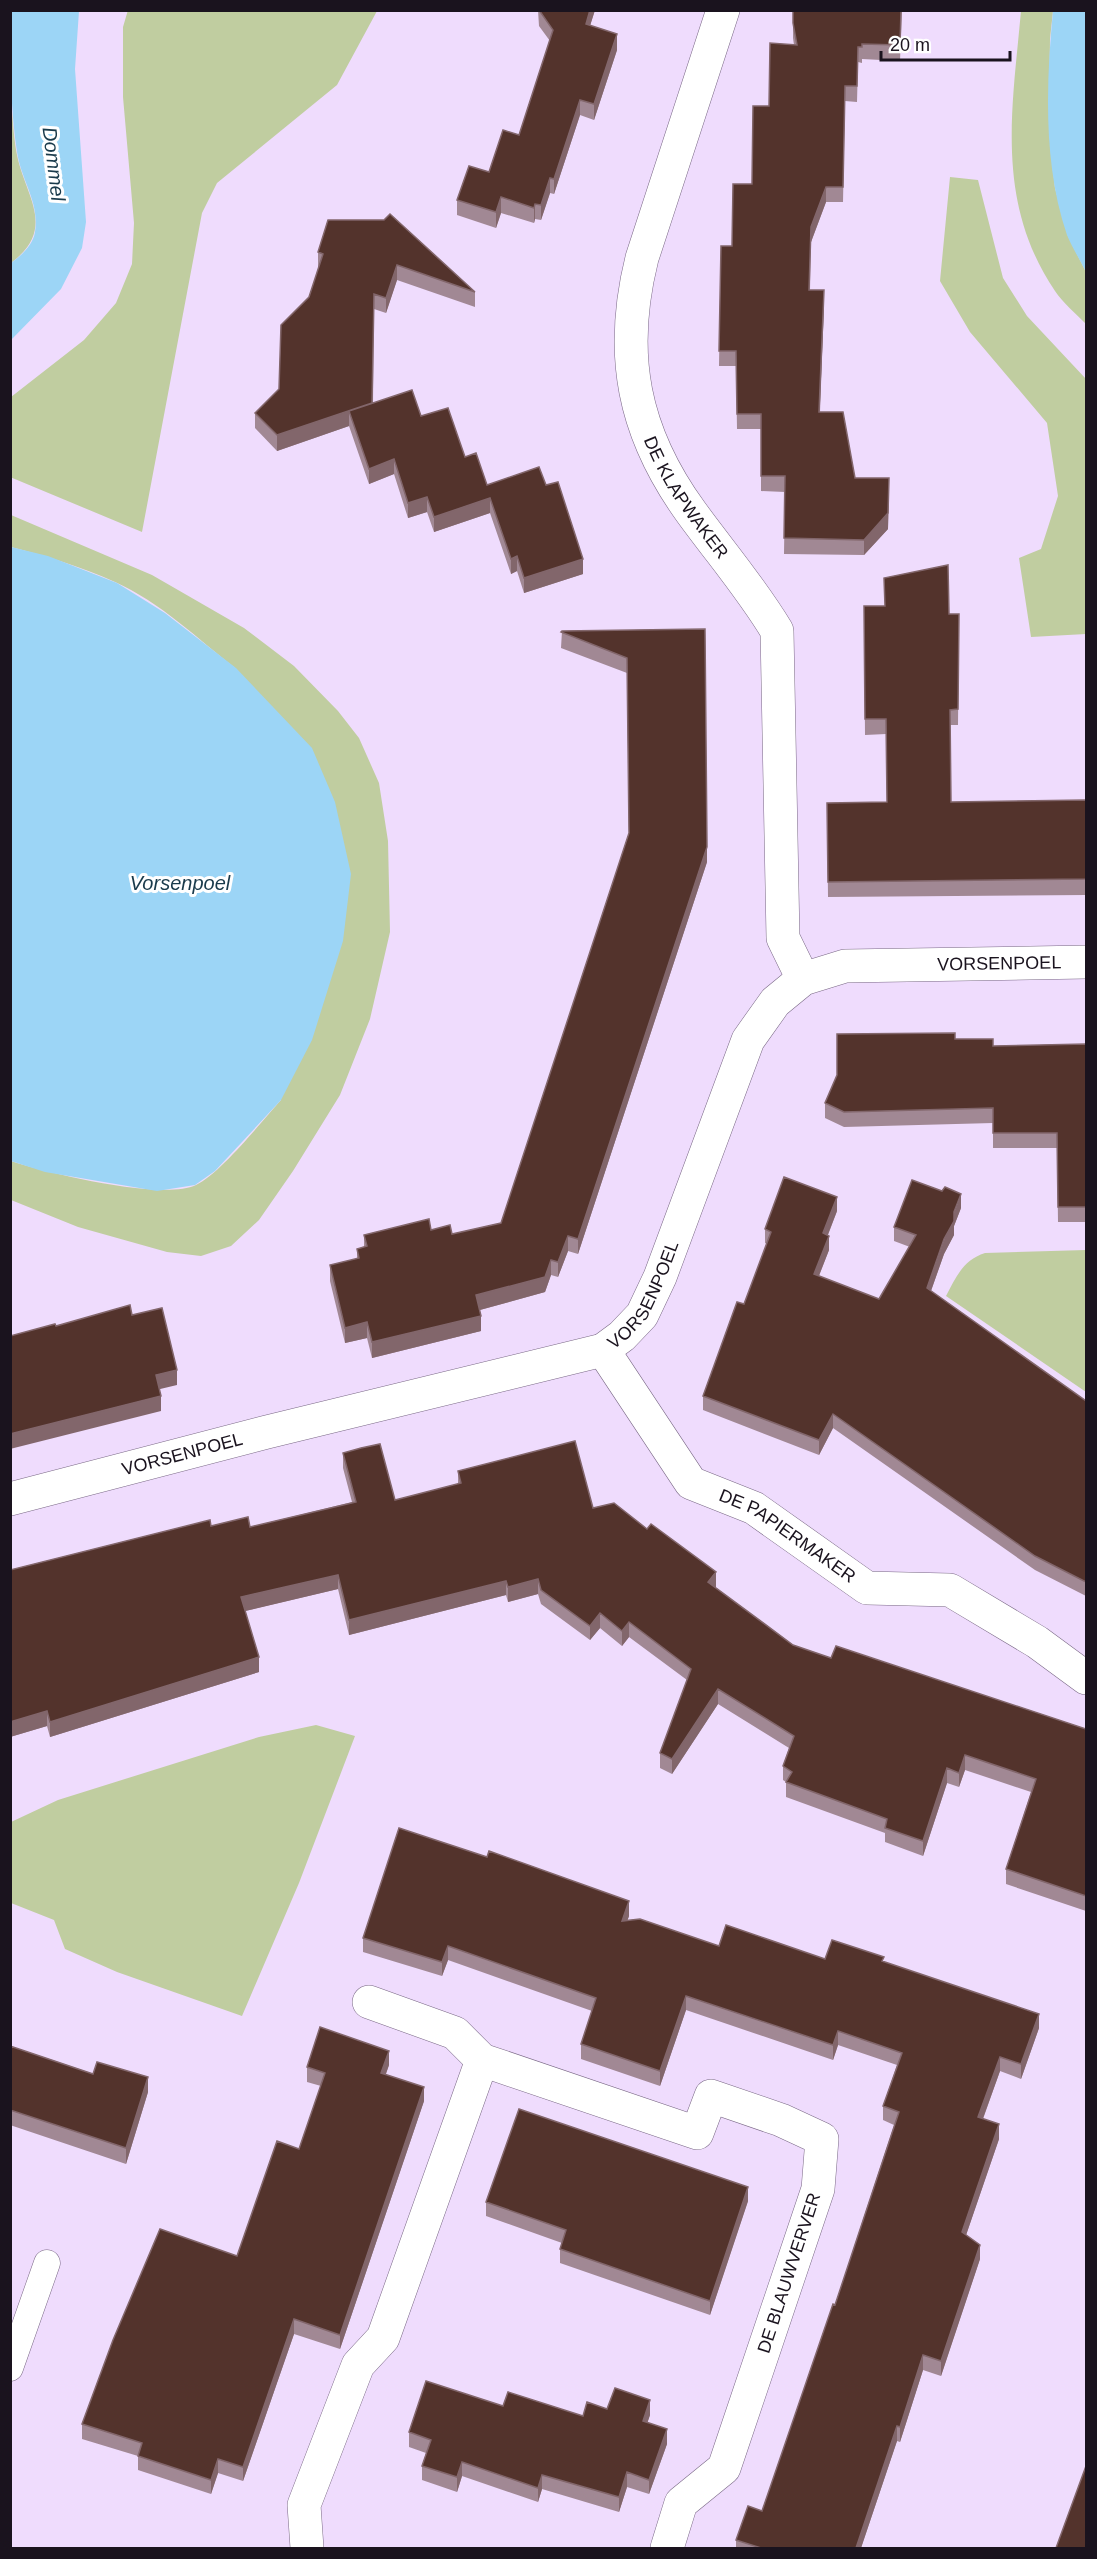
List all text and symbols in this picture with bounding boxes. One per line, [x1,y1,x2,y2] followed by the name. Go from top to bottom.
[881,24,1010,62] scale bar
[890,35,930,55] text: 20 m
[39,126,70,203] water label: Dommel
[640,433,732,562] street label: DE KLAPWAKER
[130,872,231,894] water label: Vorsenpoel
[937,952,1061,974] street label: VORSENPOEL
[604,1238,683,1353] street label: VORSENPOEL
[120,1429,245,1479] street label: VORSENPOEL
[716,1485,859,1587] street label: DE PAPIERMAKER
[754,2190,824,2356] street label: DE BLAUWVERVER

